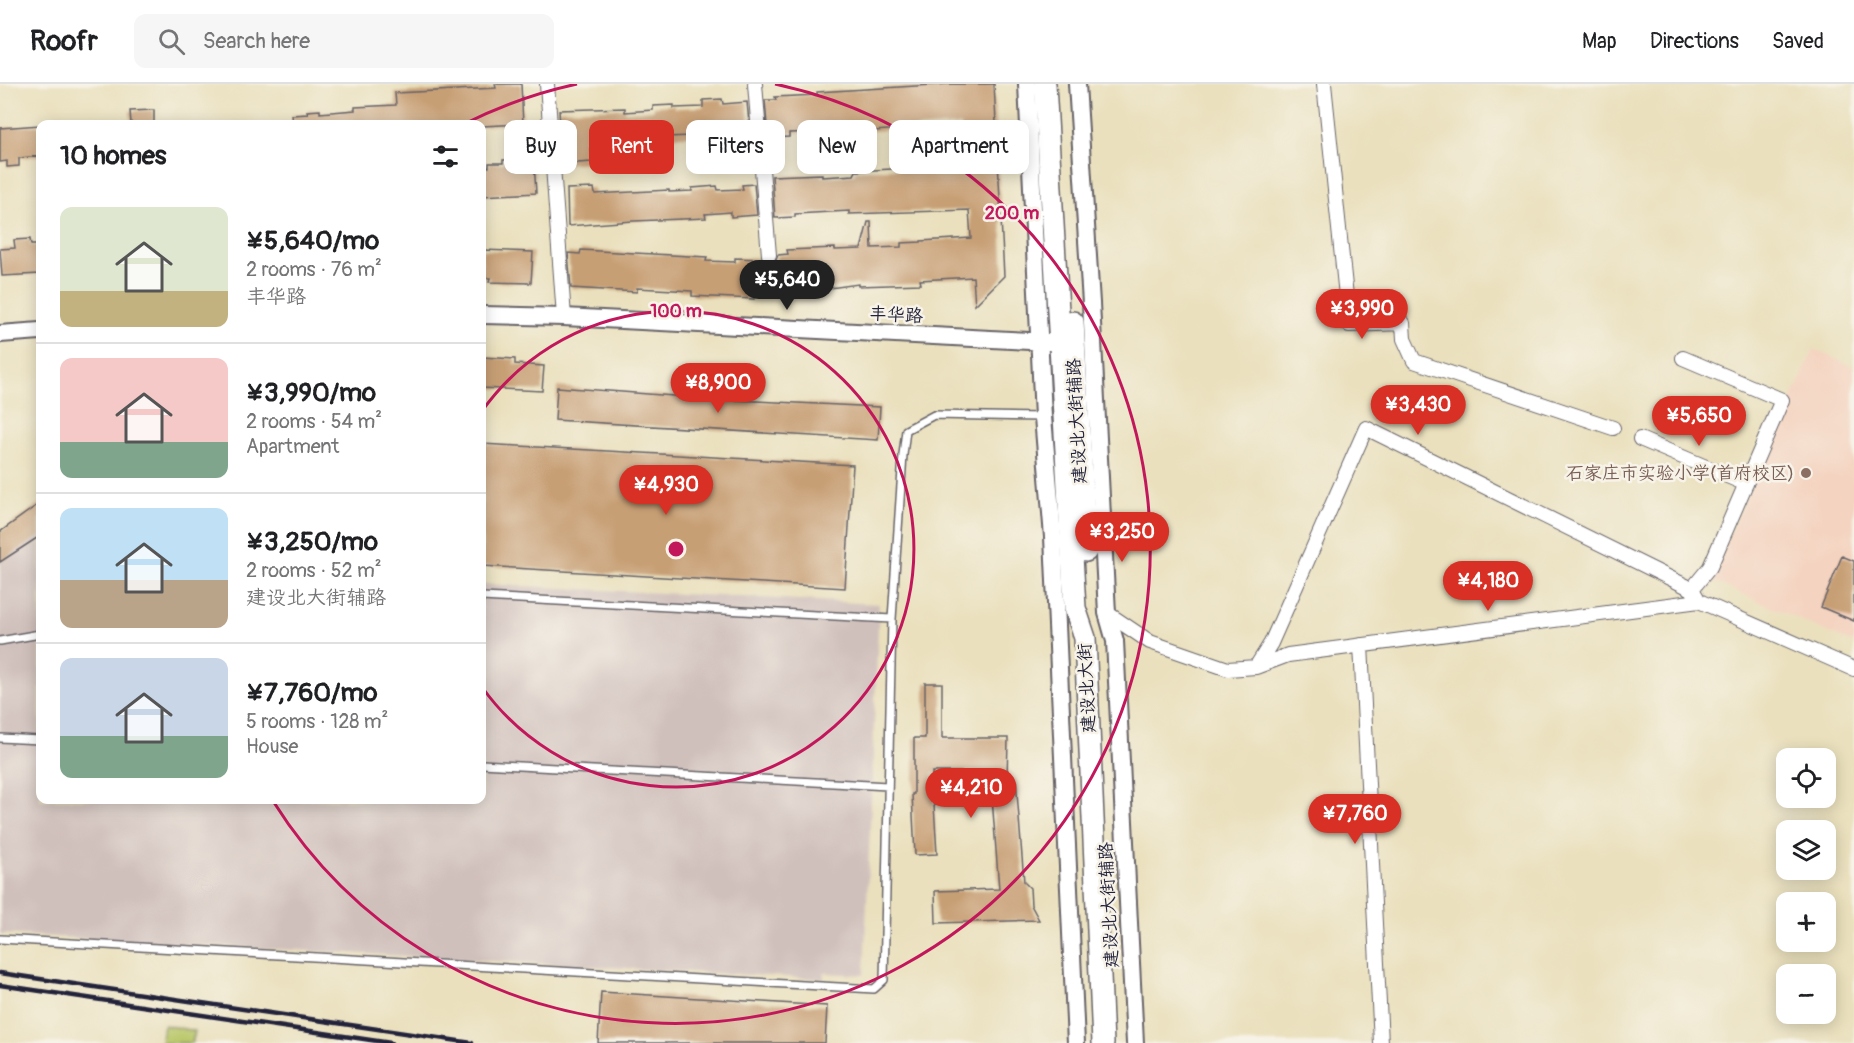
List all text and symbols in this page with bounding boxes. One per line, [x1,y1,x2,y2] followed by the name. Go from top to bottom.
[134,14,554,68] search box
[30,24,98,59] text: Roofr
[155,25,188,58] icon: search
[203,27,310,55] text: Search here
[1582,28,1617,55] text: Map
[1650,28,1739,55] text: Directions
[1772,28,1824,55] text: Saved
[504,120,577,174] chip: Buy
[589,120,674,174] chip: Rent
[686,120,785,174] chip: Filters
[797,120,877,174] chip: New
[889,120,1029,174] chip: Apartment
[60,140,166,172] text: 10 homes
[429,140,462,173] icon: filters
[985,202,1039,225] text: 200 m
[246,225,379,257] text: ¥5,640/mo
[108,231,180,303] icon: home
[246,257,382,282] text: 2 rooms · 76 m²
[738,260,836,311] pin: ¥5,640
[754,267,820,292] text: ¥5,640
[246,284,306,309] text: 丰华路
[1313,289,1411,340] pin: ¥3,990
[1330,296,1394,321] text: ¥3,990
[650,300,702,323] text: 100 m
[868,302,924,328] street label: 丰华路
[1062,357,1092,485] street label: 建设北大街辅路
[669,363,767,414] pin: ¥8,900
[685,370,751,395] text: ¥8,900
[246,377,376,409] text: ¥3,990/mo
[108,382,180,454] icon: home
[1369,385,1467,436] pin: ¥3,430
[1385,392,1451,417] text: ¥3,430
[1650,396,1748,447] pin: ¥5,650
[1666,403,1732,428] text: ¥5,650
[246,409,382,434] text: 2 rooms · 54 m²
[246,434,339,459] text: Apartment
[1566,462,1794,485] place label: 石家庄市实验小学(首府校区)
[617,465,715,516] pin: ¥4,930
[1799,466,1813,480] marker: 石家庄市实验小学(首府校区)
[633,472,699,497] text: ¥4,930
[1073,512,1171,563] pin: ¥3,250
[1089,519,1155,544] text: ¥3,250
[246,526,378,558] text: ¥3,250/mo
[108,532,180,604] icon: home
[666,539,686,559] centre of rings
[246,558,382,583] text: 2 rooms · 52 m²
[1439,561,1537,612] pin: ¥4,180
[1457,568,1519,593] text: ¥4,180
[246,585,386,610] text: 建设北大街辅路
[1073,642,1101,734] street label: 建设北大街
[246,677,377,709] text: ¥7,760/mo
[108,682,180,754] icon: home
[246,709,388,734] text: 5 rooms · 128 m²
[246,734,298,759] text: House
[1776,748,1836,1024] map controls
[1776,748,1836,808] button: locate
[922,768,1020,819] pin: ¥4,210
[939,775,1003,800] text: ¥4,210
[1306,794,1404,845] pin: ¥7,760
[1322,801,1388,826] text: ¥7,760
[1776,820,1836,880] button: layers
[1094,841,1124,969] street label: 建设北大街辅路
[1776,892,1836,952] button: +
[1776,964,1836,1024] button: −

